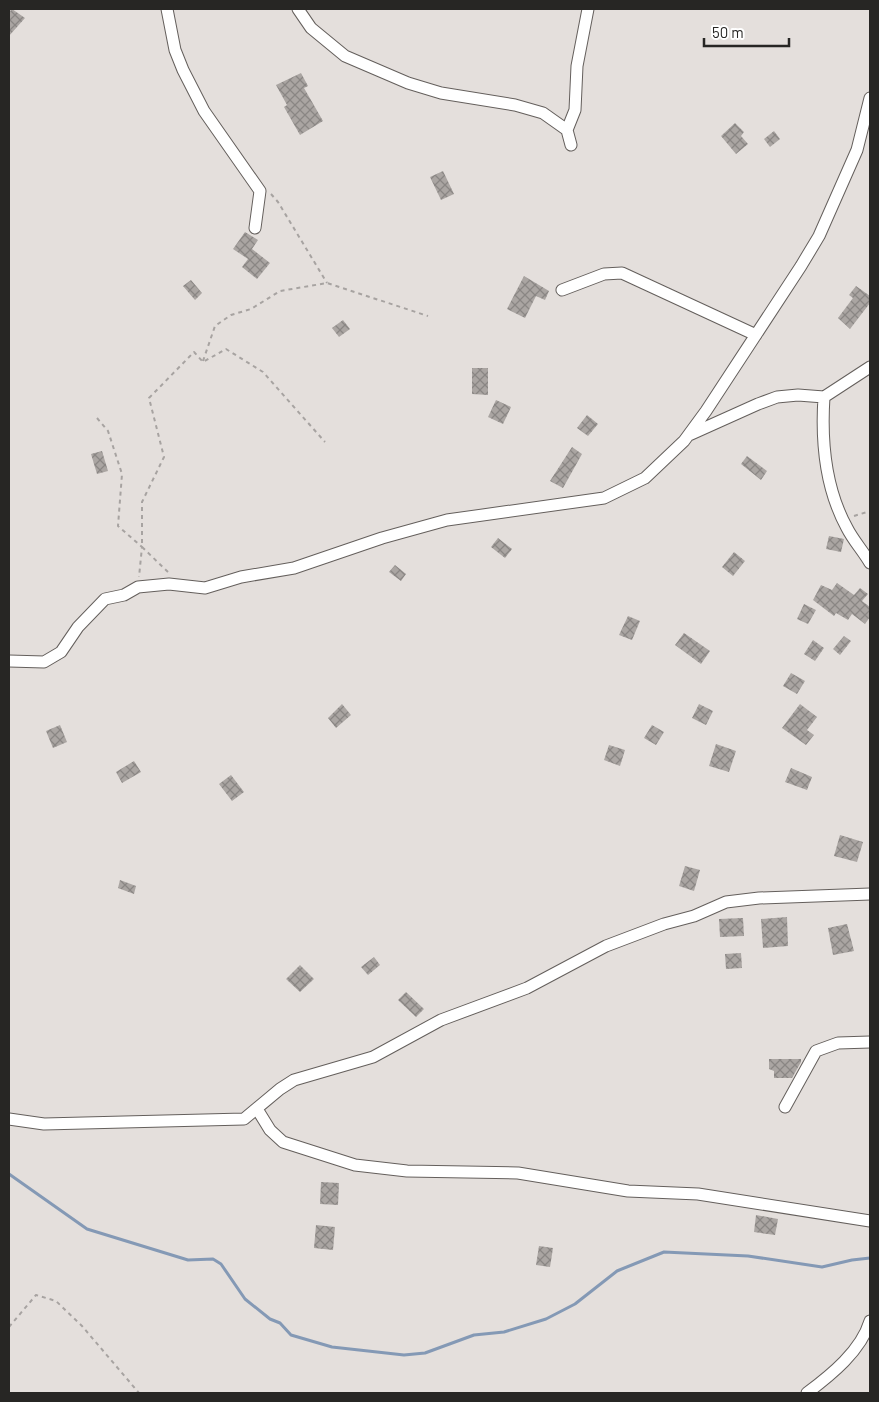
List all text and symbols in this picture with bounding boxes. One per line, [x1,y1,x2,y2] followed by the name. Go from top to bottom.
[704,15,789,47] scale bar
[712,23,744,41] text: 50 m

